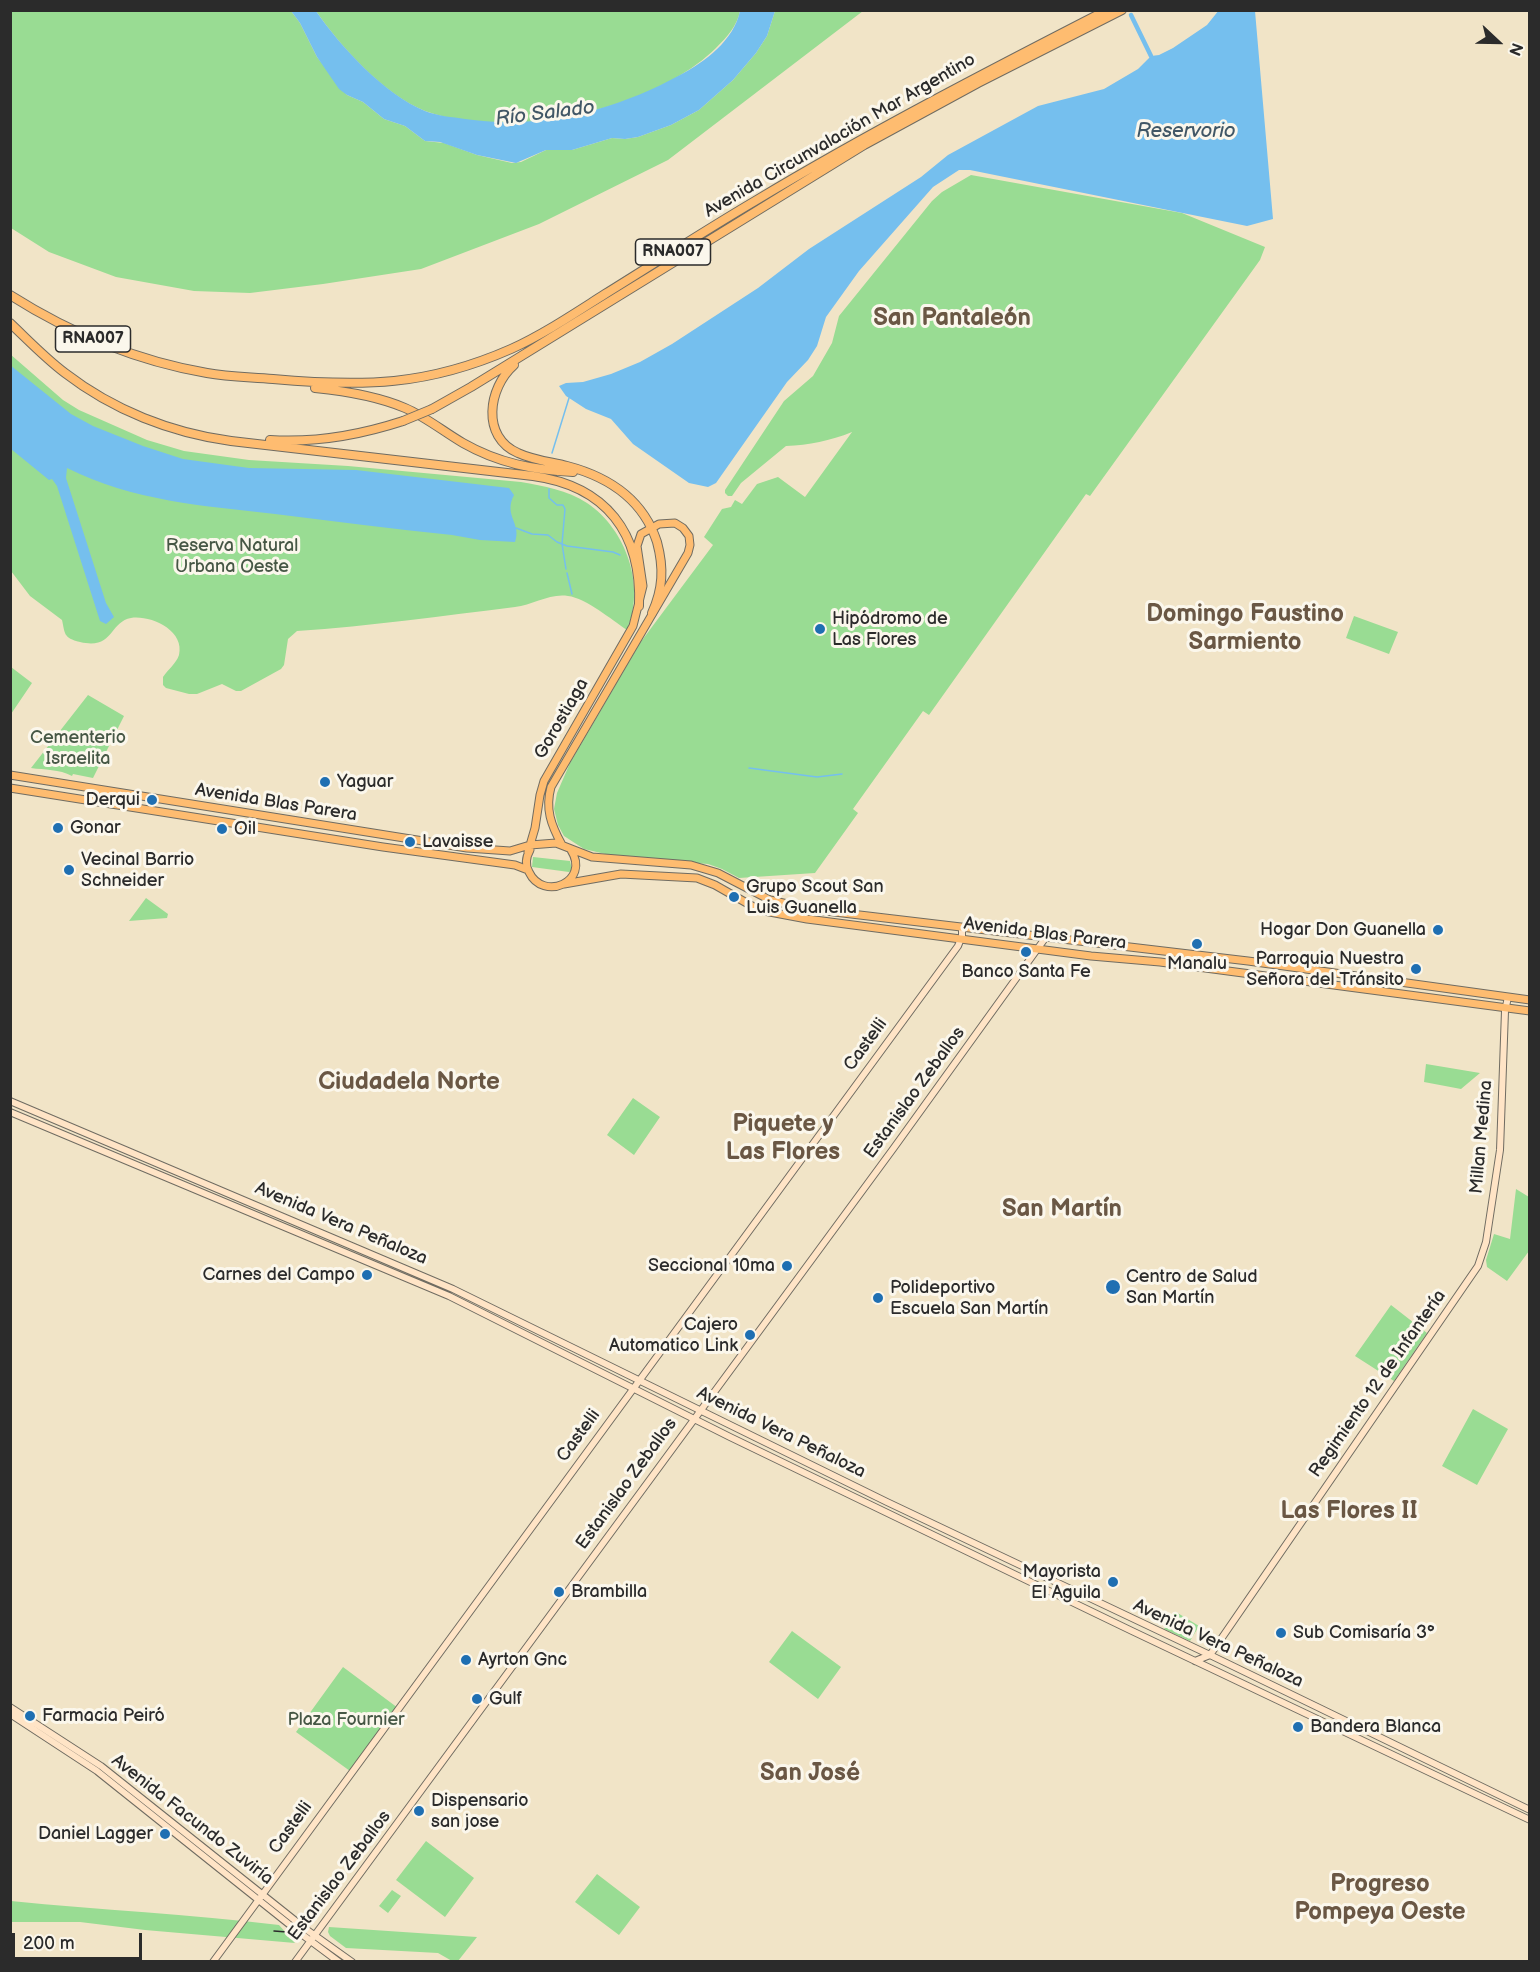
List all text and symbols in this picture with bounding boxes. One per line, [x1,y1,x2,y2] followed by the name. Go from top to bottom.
[1468,12,1528,72] north arrow
[1504,40,1526,58] text: N
[701,49,979,223] street label: Avenida Circunvalación Mar Argentino
[494,96,596,132] water label: Río Salado
[1136,120,1236,144] water label: Reservorio
[636,239,710,265] road number: RNA007
[873,305,1031,333] district label: San Pantaleón
[56,326,130,352] road number: RNA007
[166,535,298,578] park label: Reserva Natural Urbana Oeste
[1146,601,1344,657] district label: Domingo Faustino Sarmiento
[832,608,948,650] place label: Hipódromo de Las Flores
[813,622,827,636] marker: Hipódromo de Las Flores
[530,675,594,763] street label: Gorostiaga
[30,727,126,770] park label: Cementerio Israelita
[337,771,393,793] place label: Yaguar
[318,775,332,789] marker: Yaguar
[194,780,358,826] street label: Avenida Blas Parera
[86,789,140,811] place label: Derqui
[145,793,159,807] marker: Derqui
[70,817,121,839] place label: Gonar
[234,818,256,840] place label: Oil
[51,821,65,835] marker: Gonar
[215,822,229,836] marker: Oil
[422,831,493,853] place label: Lavaisse
[403,835,417,849] marker: Lavaisse
[81,849,194,892] place label: Vecinal Barrio Schneider
[62,863,76,877] marker: Vecinal Barrio Schneider
[746,876,884,918] place label: Grupo Scout San Luis Guanella
[727,890,741,904] marker: Grupo Scout San Luis Guanella
[963,913,1127,955] street label: Avenida Blas Parera
[1260,919,1426,941] place label: Hogar Don Guanella
[1431,923,1445,937] marker: Hogar Don Guanella
[1190,937,1204,951] marker: Manalu
[1019,945,1033,959] marker: Banco Santa Fe
[1246,948,1404,990] place label: Parroquia Nuestra Señora del Tránsito
[1167,953,1227,975] place label: Manalu
[961,961,1091,983] place label: Banco Santa Fe
[1409,962,1423,976] marker: Parroquia Nuestra Señora del Tránsito
[840,1014,892,1076] street label: Castelli
[860,1023,970,1163] street label: Estanislao Zeballos
[318,1069,500,1097] district label: Ciudadela Norte
[1466,1079,1498,1195] street label: Millan Medina
[726,1111,840,1167] district label: Piquete y Las Flores
[252,1178,430,1270] street label: Avenida Vera Peñaloza
[1002,1196,1122,1224] district label: San Martín
[648,1255,775,1277] place label: Seccional 10ma
[780,1259,794,1273] marker: Seccional 10ma
[203,1264,355,1286] place label: Carnes del Campo
[1126,1266,1258,1308] place label: Centro de Salud San Martín
[360,1268,374,1282] marker: Carnes del Campo
[890,1277,1048,1320] place label: Polideportivo Escuela San Martín
[1104,1278,1122,1296] marker: Centro de Salud San Martín
[1305,1286,1451,1482] street label: Regimiento 12 de Infantería
[871,1291,885,1305] marker: Polideportivo Escuela San Martín
[609,1314,738,1356] place label: Cajero Automatico Link
[743,1328,757,1342] marker: Cajero Automatico Link
[693,1383,869,1483] street label: Avenida Vera Peñaloza
[553,1405,605,1467] street label: Castelli
[572,1414,682,1554] street label: Estanislao Zeballos
[1280,1498,1418,1526] district label: Las Flores II
[1023,1561,1101,1604] place label: Mayorista El Aguila
[1106,1575,1120,1589] marker: Mayorista El Aguila
[571,1581,647,1603] place label: Brambilla
[552,1585,566,1599] marker: Brambilla
[1130,1595,1306,1693] street label: Avenida Vera Peñaloza
[1293,1622,1435,1644] place label: Sub Comisaría 3°
[1274,1626,1288,1640] marker: Sub Comisaría 3°
[478,1649,567,1671] place label: Ayrton Gnc
[459,1653,473,1667] marker: Ayrton Gnc
[489,1688,522,1710] place label: Gulf
[470,1692,484,1706] marker: Gulf
[42,1705,165,1727] place label: Farmacia Peiró
[23,1709,37,1723] marker: Farmacia Peiró
[287,1709,405,1731] park label: Plaza Fournier
[1310,1716,1441,1738] place label: Bandera Blanca
[1291,1720,1305,1734] marker: Bandera Blanca
[107,1750,277,1890] street label: Avenida Facundo Zuviría
[760,1760,860,1788] district label: San José
[431,1790,529,1832] place label: Dispensario san jose
[265,1797,317,1859] street label: Castelli
[412,1804,426,1818] marker: Dispensario san jose
[284,1807,396,1945] street label: Estanislao Zeballos
[38,1823,153,1845] place label: Daniel Lagger
[158,1827,172,1841] marker: Daniel Lagger
[1294,1871,1466,1927] district label: Progreso Pompeya Oeste
[15,1921,146,1959] scale bar
[23,1933,75,1954] text: 200 m

